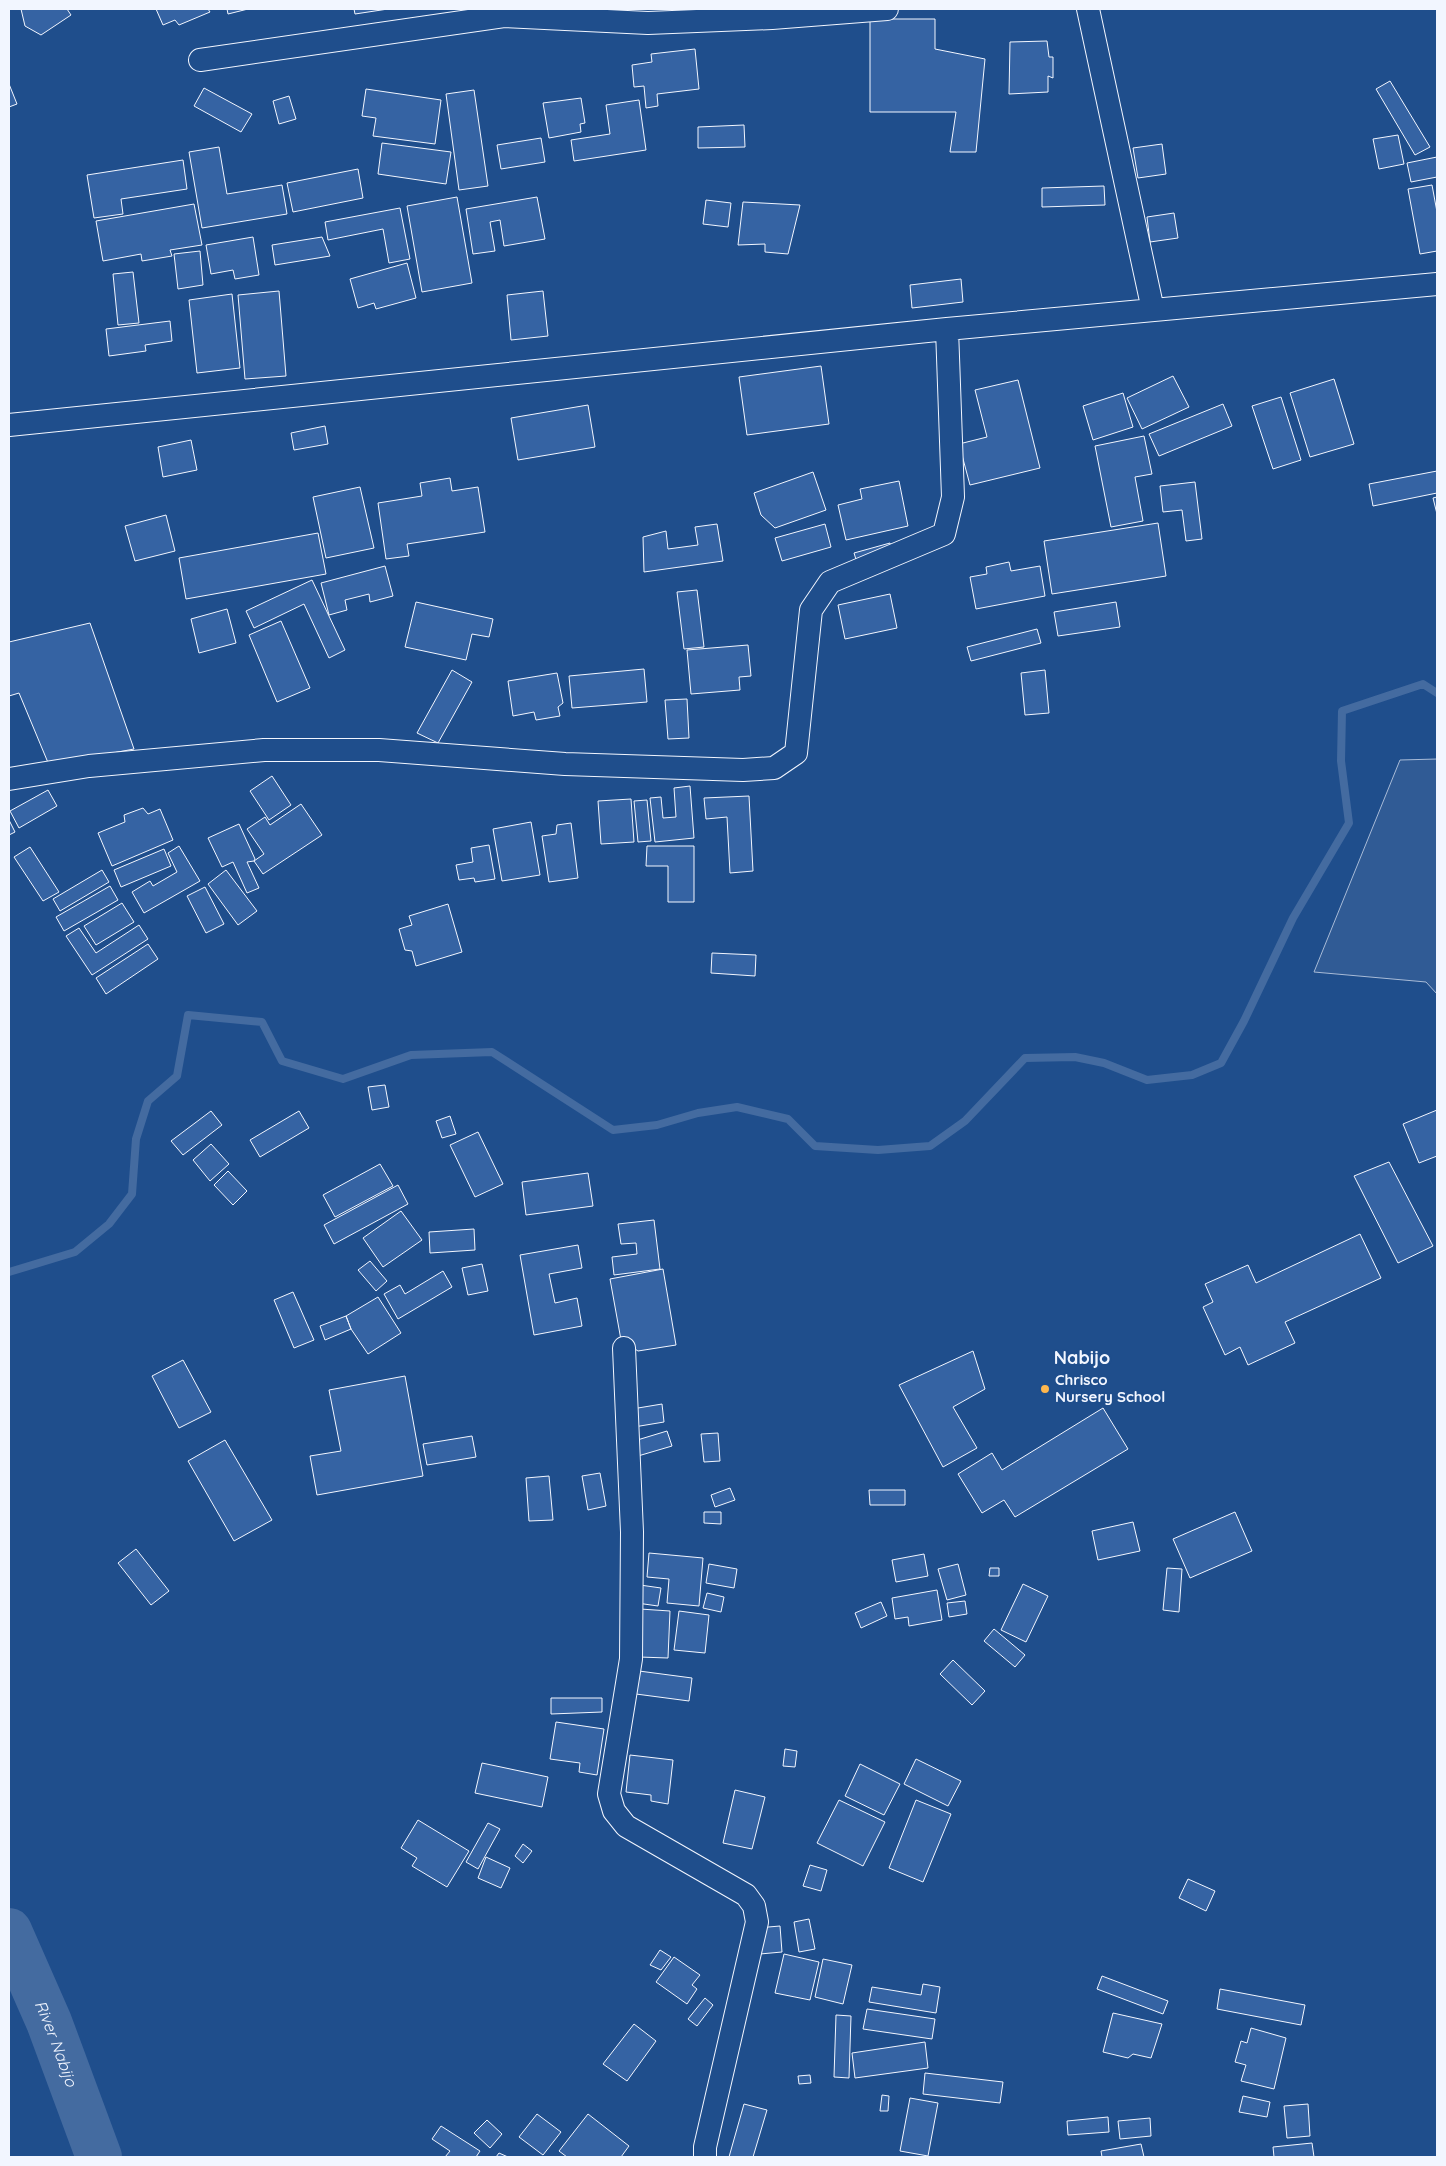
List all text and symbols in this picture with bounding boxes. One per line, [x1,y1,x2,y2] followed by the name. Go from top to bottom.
[1054,1346,1110,1369] district label: Nabijo
[1055,1370,1165,1406] place label: Chrisco Nursery School
[1039,1383,1051,1395] marker: Chrisco Nursery School
[31,1997,82,2090] water label: River Nabijo

